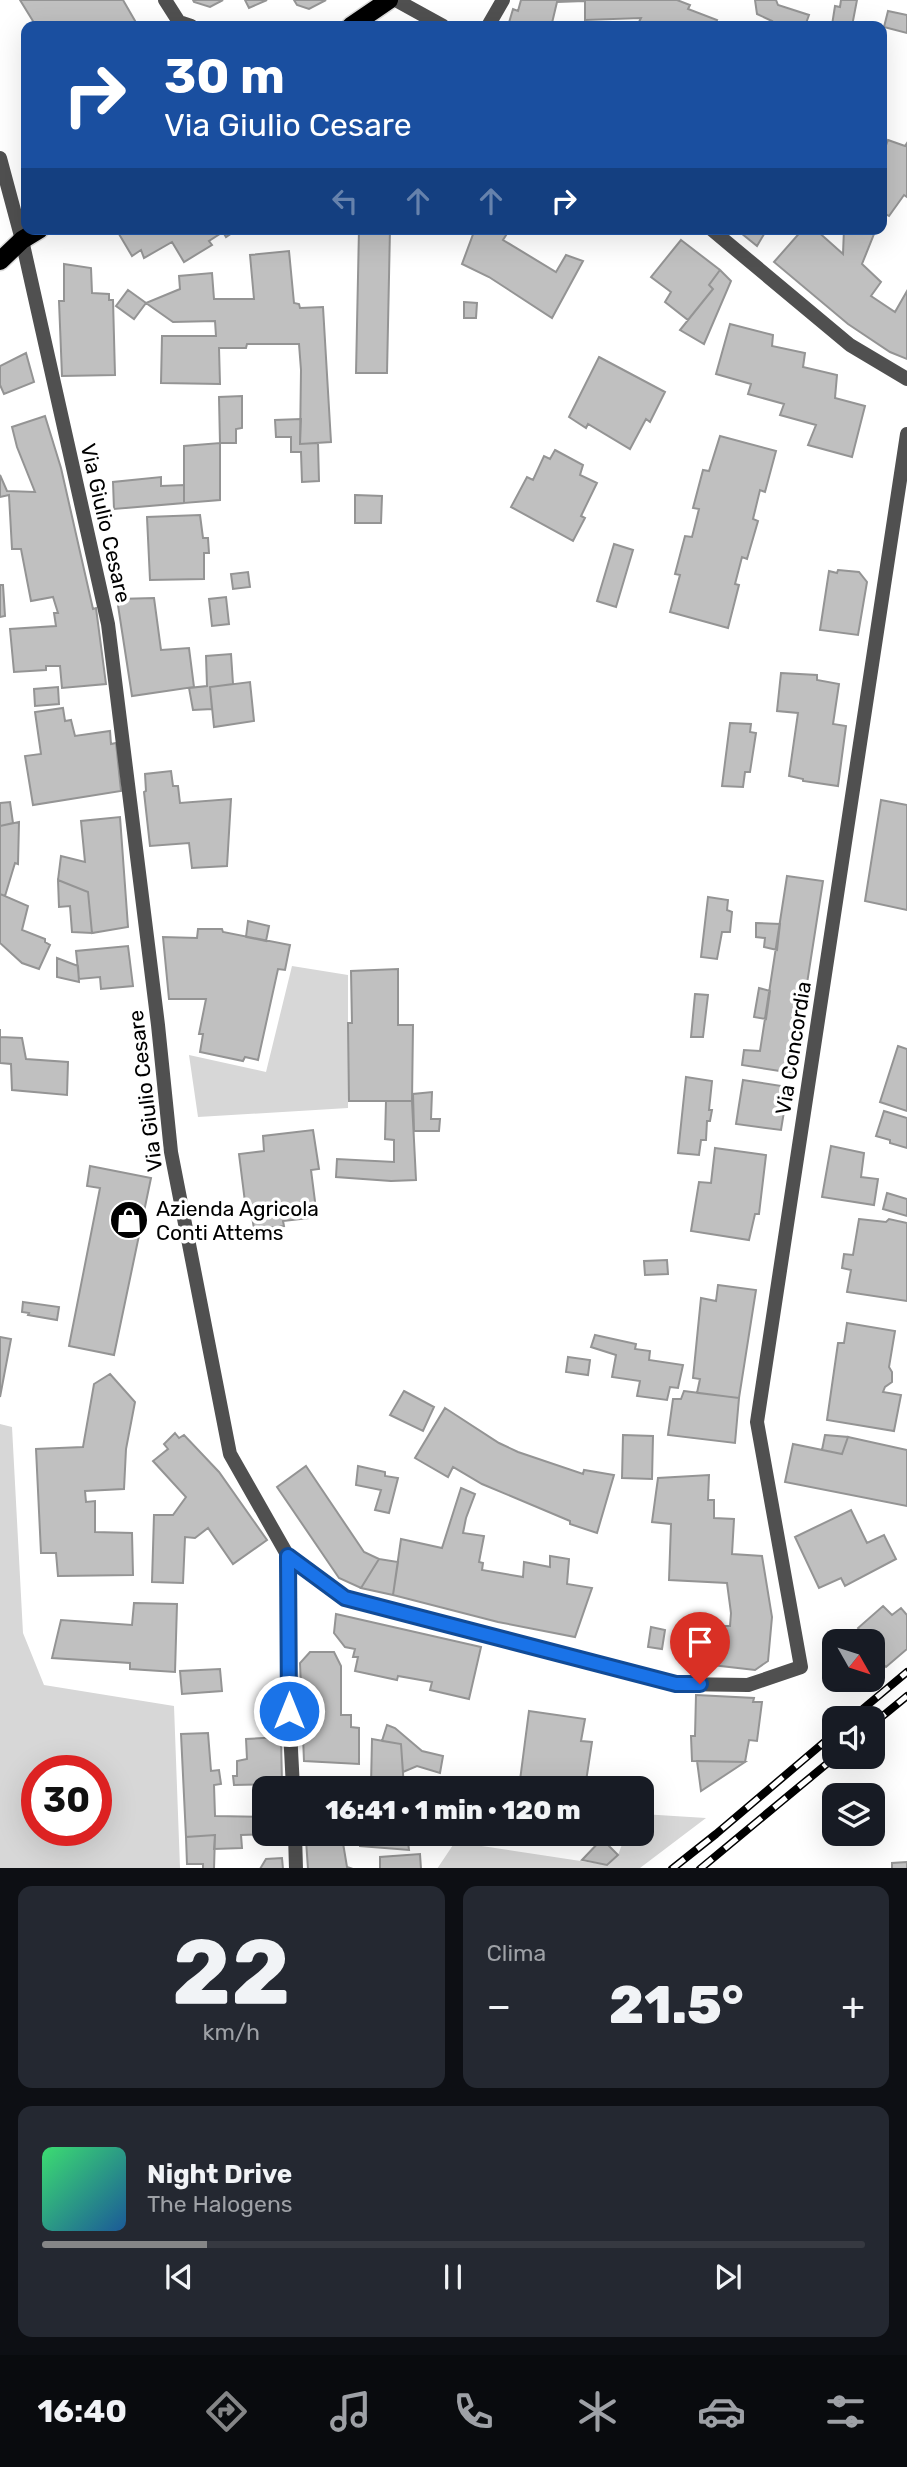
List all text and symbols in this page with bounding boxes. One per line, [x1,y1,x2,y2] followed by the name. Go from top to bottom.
[164,47,285,105] text: 30 m
[49,49,140,140] icon: right
[164,106,412,144] text: Via Giulio Cesare
[326,182,364,220] icon: left
[399,182,437,220] icon: ahead
[472,182,510,220] icon: ahead
[545,182,583,220] icon: right
[76,441,136,605] street label: Via Giulio Cesare
[770,979,816,1117] street label: Via Concordia
[123,1009,167,1173] street label: Via Giulio Cesare
[156,1196,319,1245] place label: Azienda Agricola Conti Attems
[108,1199,150,1241] shop icon: Azienda Agricola Conti Attems
[670,1612,730,1684] pin
[681,1623,719,1661] icon: arrive
[822,1629,886,1692] north arrow
[822,1629,885,1846] map controls
[252,1674,326,1748] position arrow
[822,1706,885,1769] button: sound
[21,1755,112,1846] speed limit sign: 30
[822,1783,885,1846] button: layers
[325,1795,581,1826] text: 16:41 · 1 min · 120 m
[172,1918,290,2026] text: 22
[487,1939,546,1967] text: Clima
[609,1974,744,2036] text: 21.5°
[487,1983,511,2029] text: −
[841,1983,865,2029] text: +
[203,2018,260,2046] text: km/h
[147,2159,292,2190] text: Night Drive
[147,2190,293,2218] text: The Halogens
[160,2258,198,2296] icon: previous
[434,2258,472,2296] icon: pause
[709,2258,747,2296] icon: next
[202,2387,251,2436] icon: directions
[326,2387,375,2436] icon: music
[449,2387,498,2436] icon: phone
[573,2387,622,2436] icon: climate
[697,2387,746,2436] icon: car
[821,2387,870,2436] icon: filters
[37,2392,127,2430] text: 16:40

